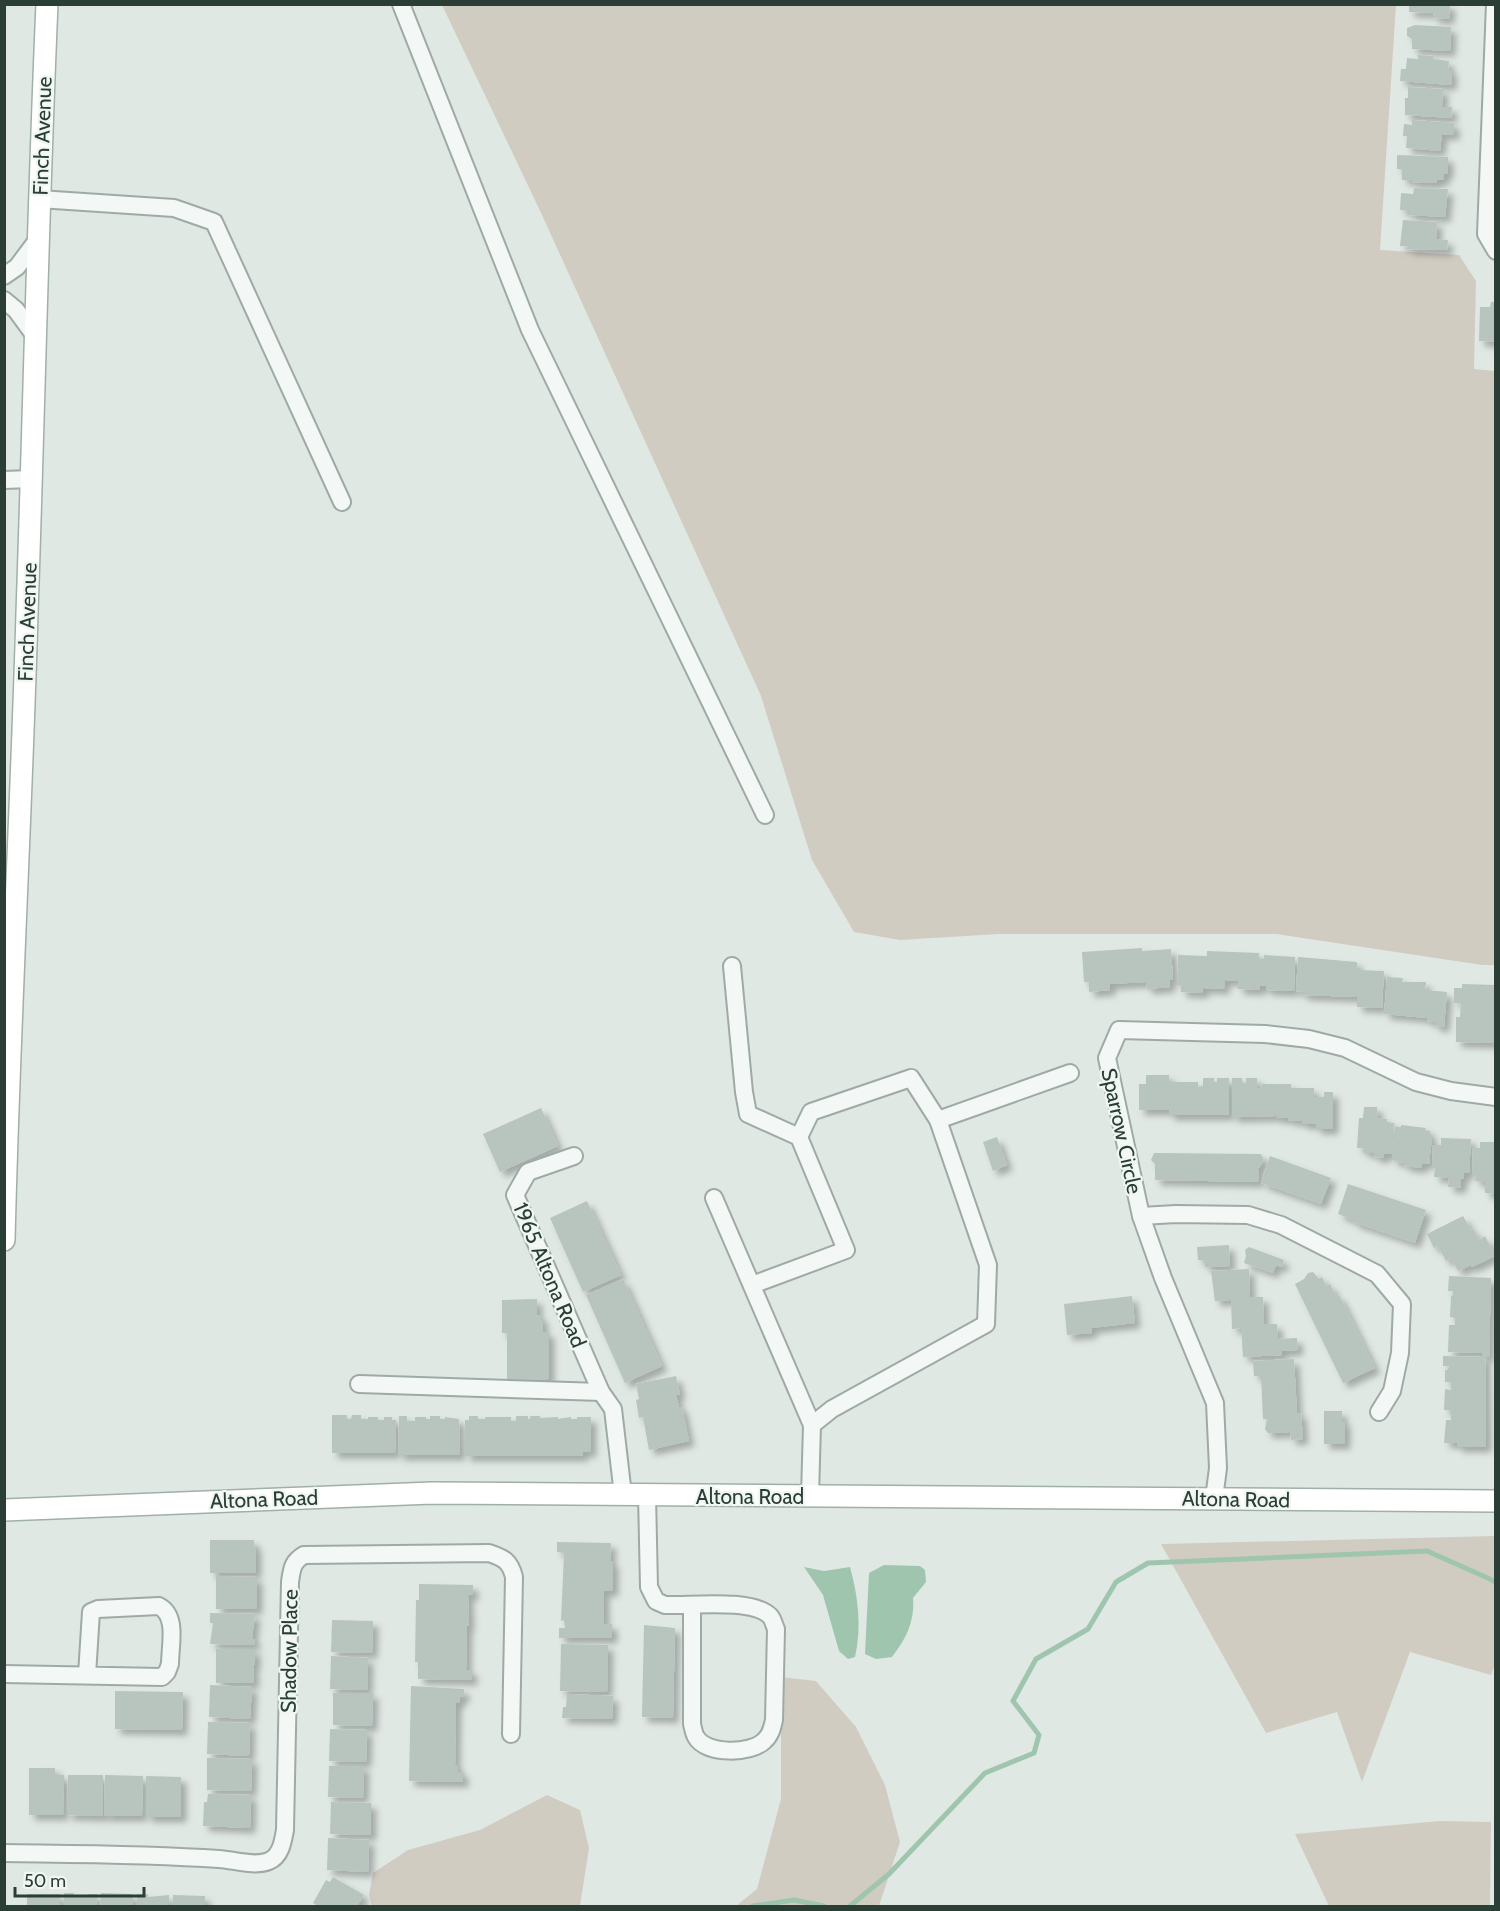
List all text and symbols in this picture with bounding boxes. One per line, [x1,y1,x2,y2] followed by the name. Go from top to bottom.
[27,76,57,196] street label: Finch Avenue
[12,562,42,682] street label: Finch Avenue
[1096,1066,1148,1196] street label: Sparrow Circle
[508,1199,592,1351] street label: 1965 Altona Road
[696,1484,804,1509] street label: Altona Road
[209,1485,319,1513] street label: Altona Road
[1182,1486,1290,1512] street label: Altona Road
[275,1589,303,1713] street label: Shadow Place
[15,1860,144,1898] scale bar
[24,1870,66,1892] text: 50 m

